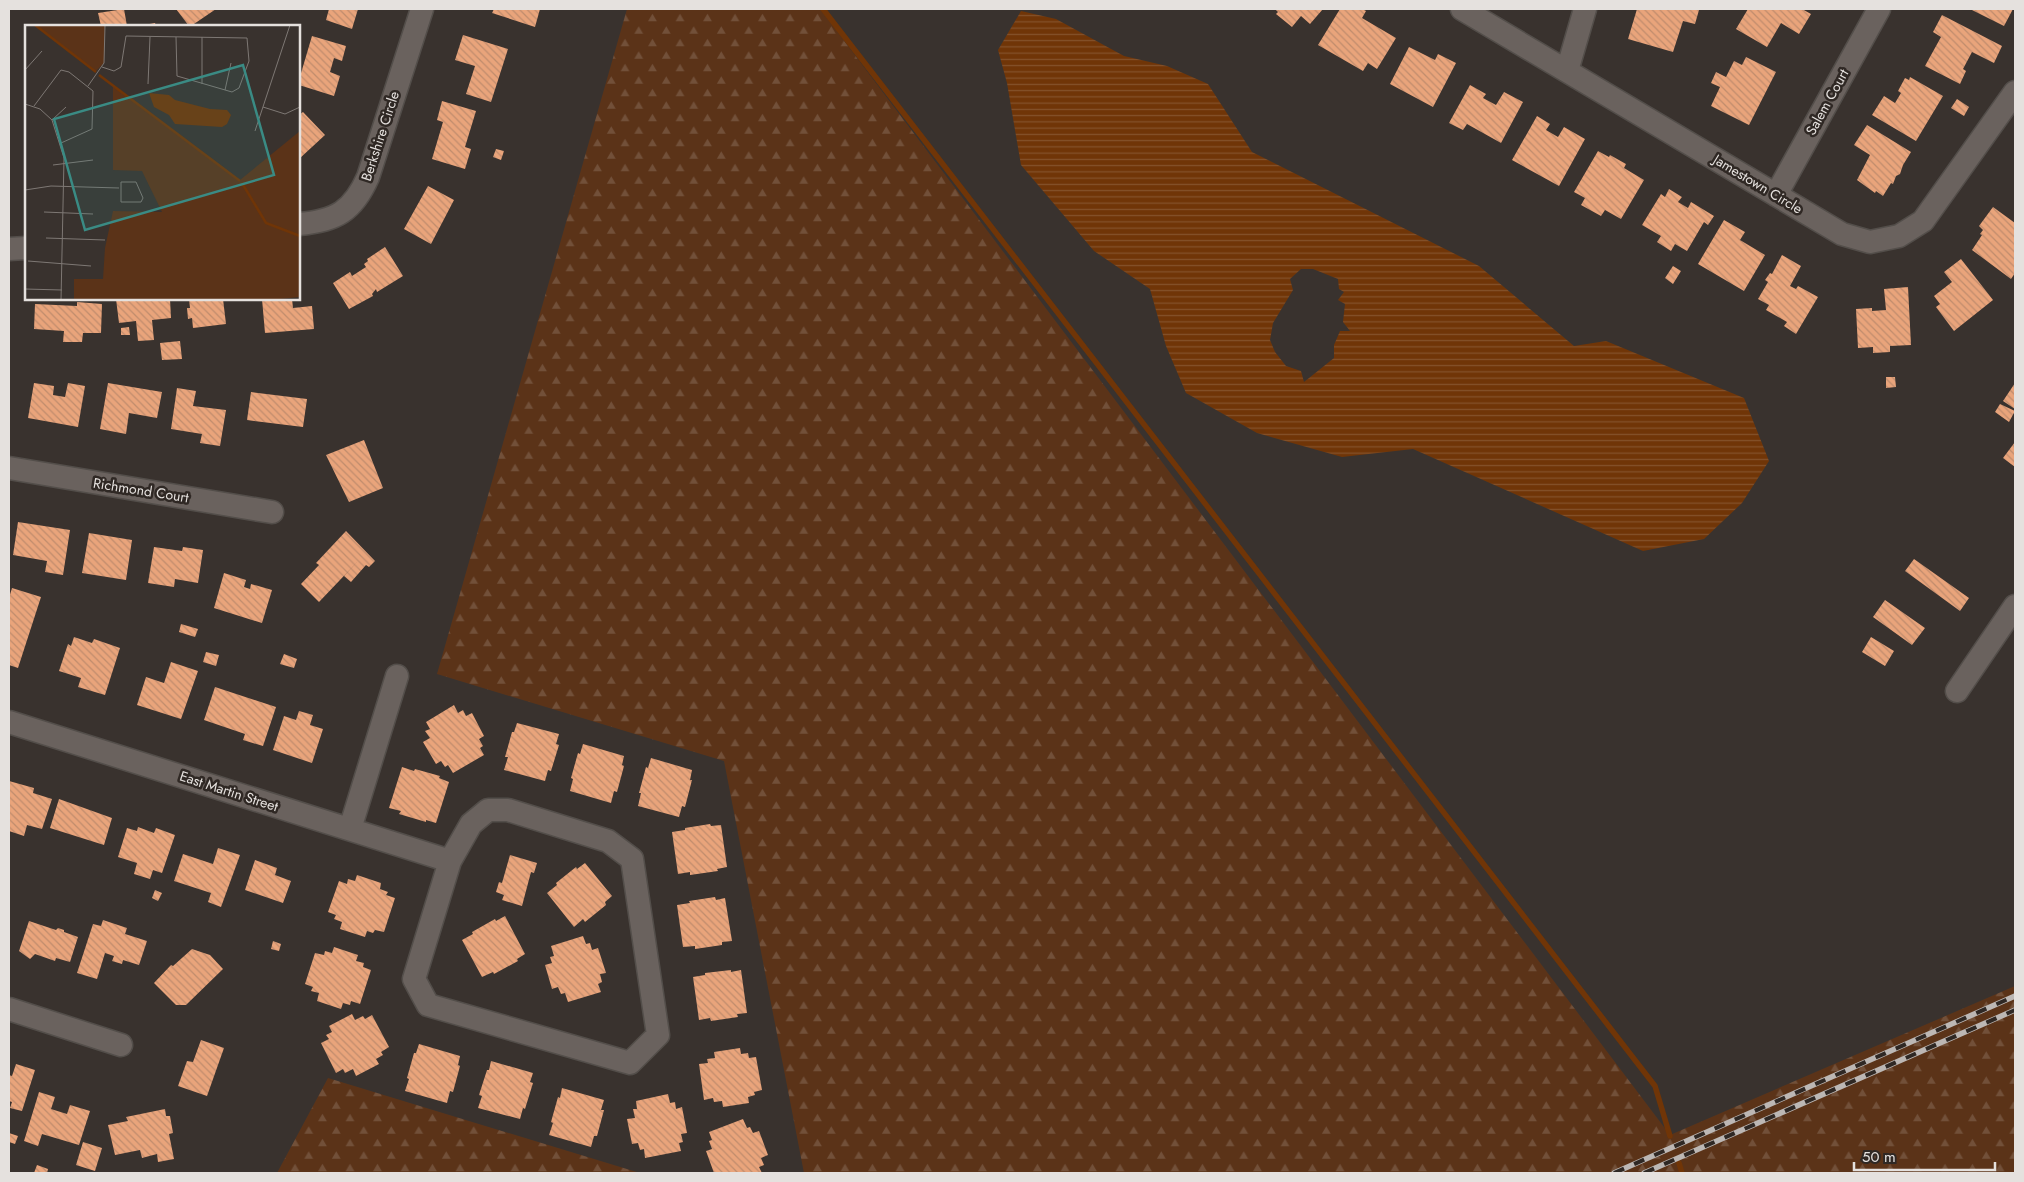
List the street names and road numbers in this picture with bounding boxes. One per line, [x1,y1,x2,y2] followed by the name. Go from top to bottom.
[1801,65,1854,139] street label: Salem Court
[356,88,404,184] street label: Berkshire Circle
[1708,148,1806,219] street label: Jamestown Circle
[92,473,191,508] street label: Richmond Court
[177,766,281,817] street label: East Martin Street

